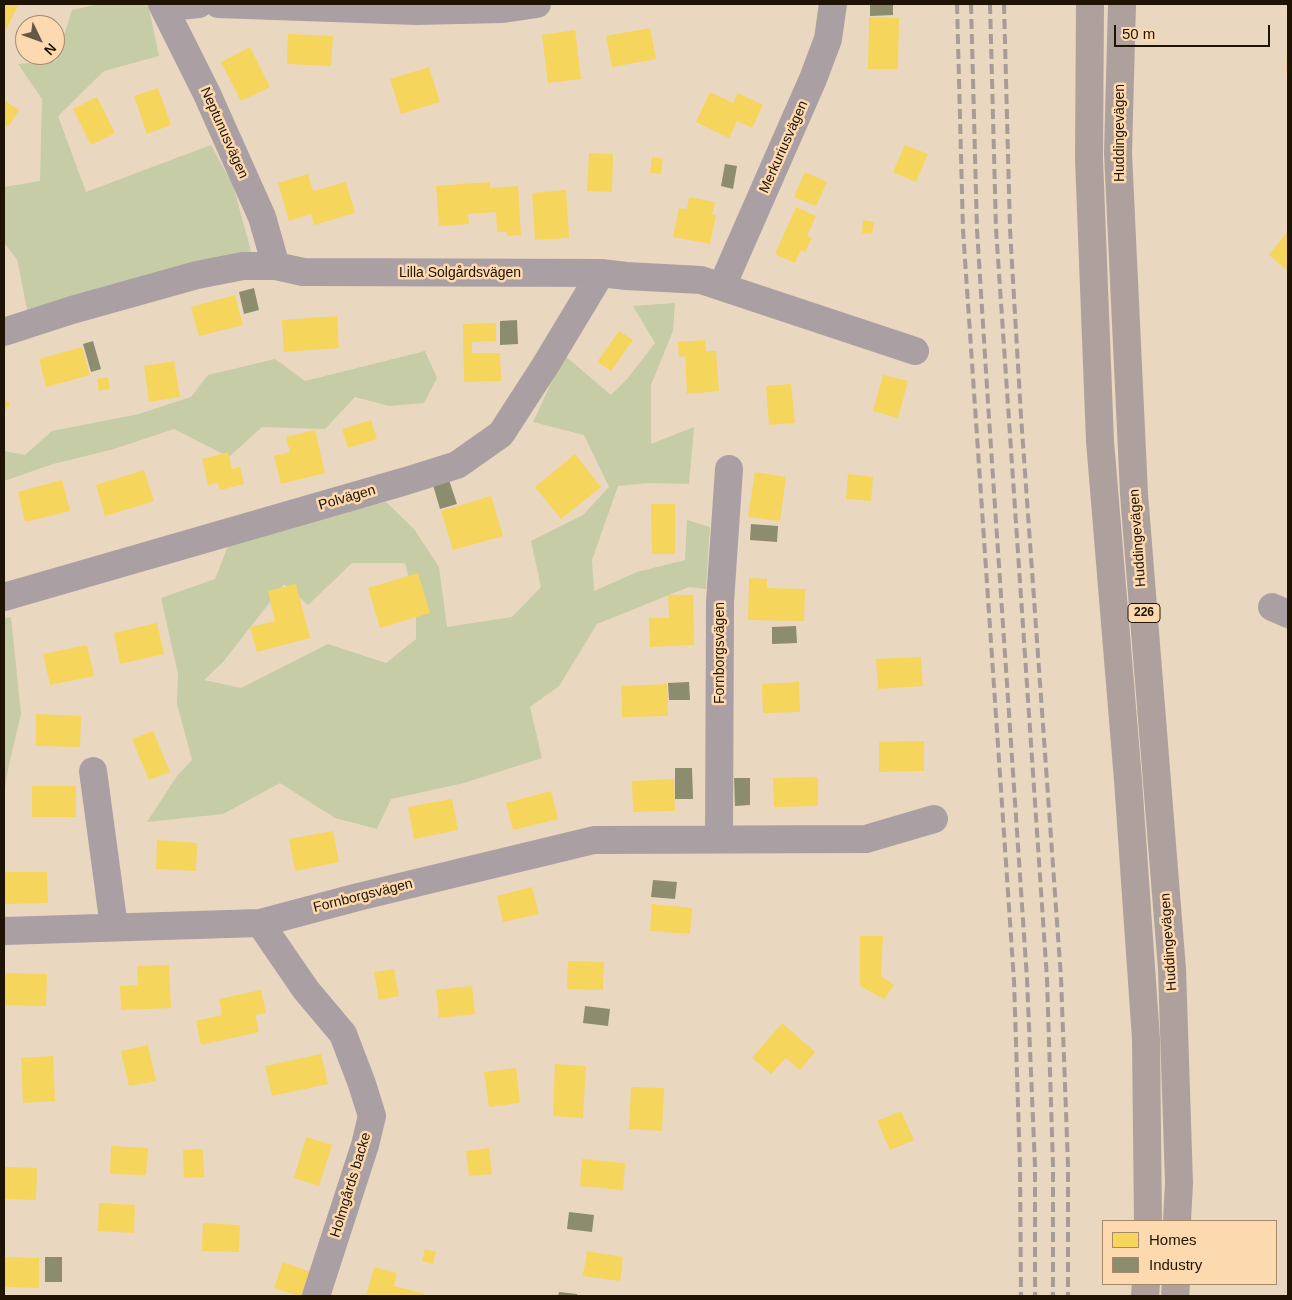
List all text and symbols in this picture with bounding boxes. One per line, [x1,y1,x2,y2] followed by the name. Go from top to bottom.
[15,15,65,65] north arrow
[1117,15,1273,47] scale bar
[1122,25,1155,42] text: 50 m
[41,40,60,58] text: N
[1112,84,1128,182] street label: Huddingevägen
[196,85,252,181] street label: Neptunusvägen
[756,98,812,196] street label: Merkuriusvägen
[399,265,521,281] street label: Lilla Solgårdsvägen
[317,482,377,514] street label: Polvägen
[1126,488,1150,588] street label: Huddingevägen
[712,602,728,704] street label: Fornborgsvägen
[1128,604,1160,622] road number: 226
[312,876,414,916] street label: Fornborgsvägen
[1157,892,1181,992] street label: Huddingevägen
[327,1130,375,1240] street label: Holmgårds backe
[1102,1220,1277,1285] legend
[1149,1231,1197,1248] text: Homes
[1149,1256,1202,1273] text: Industry

